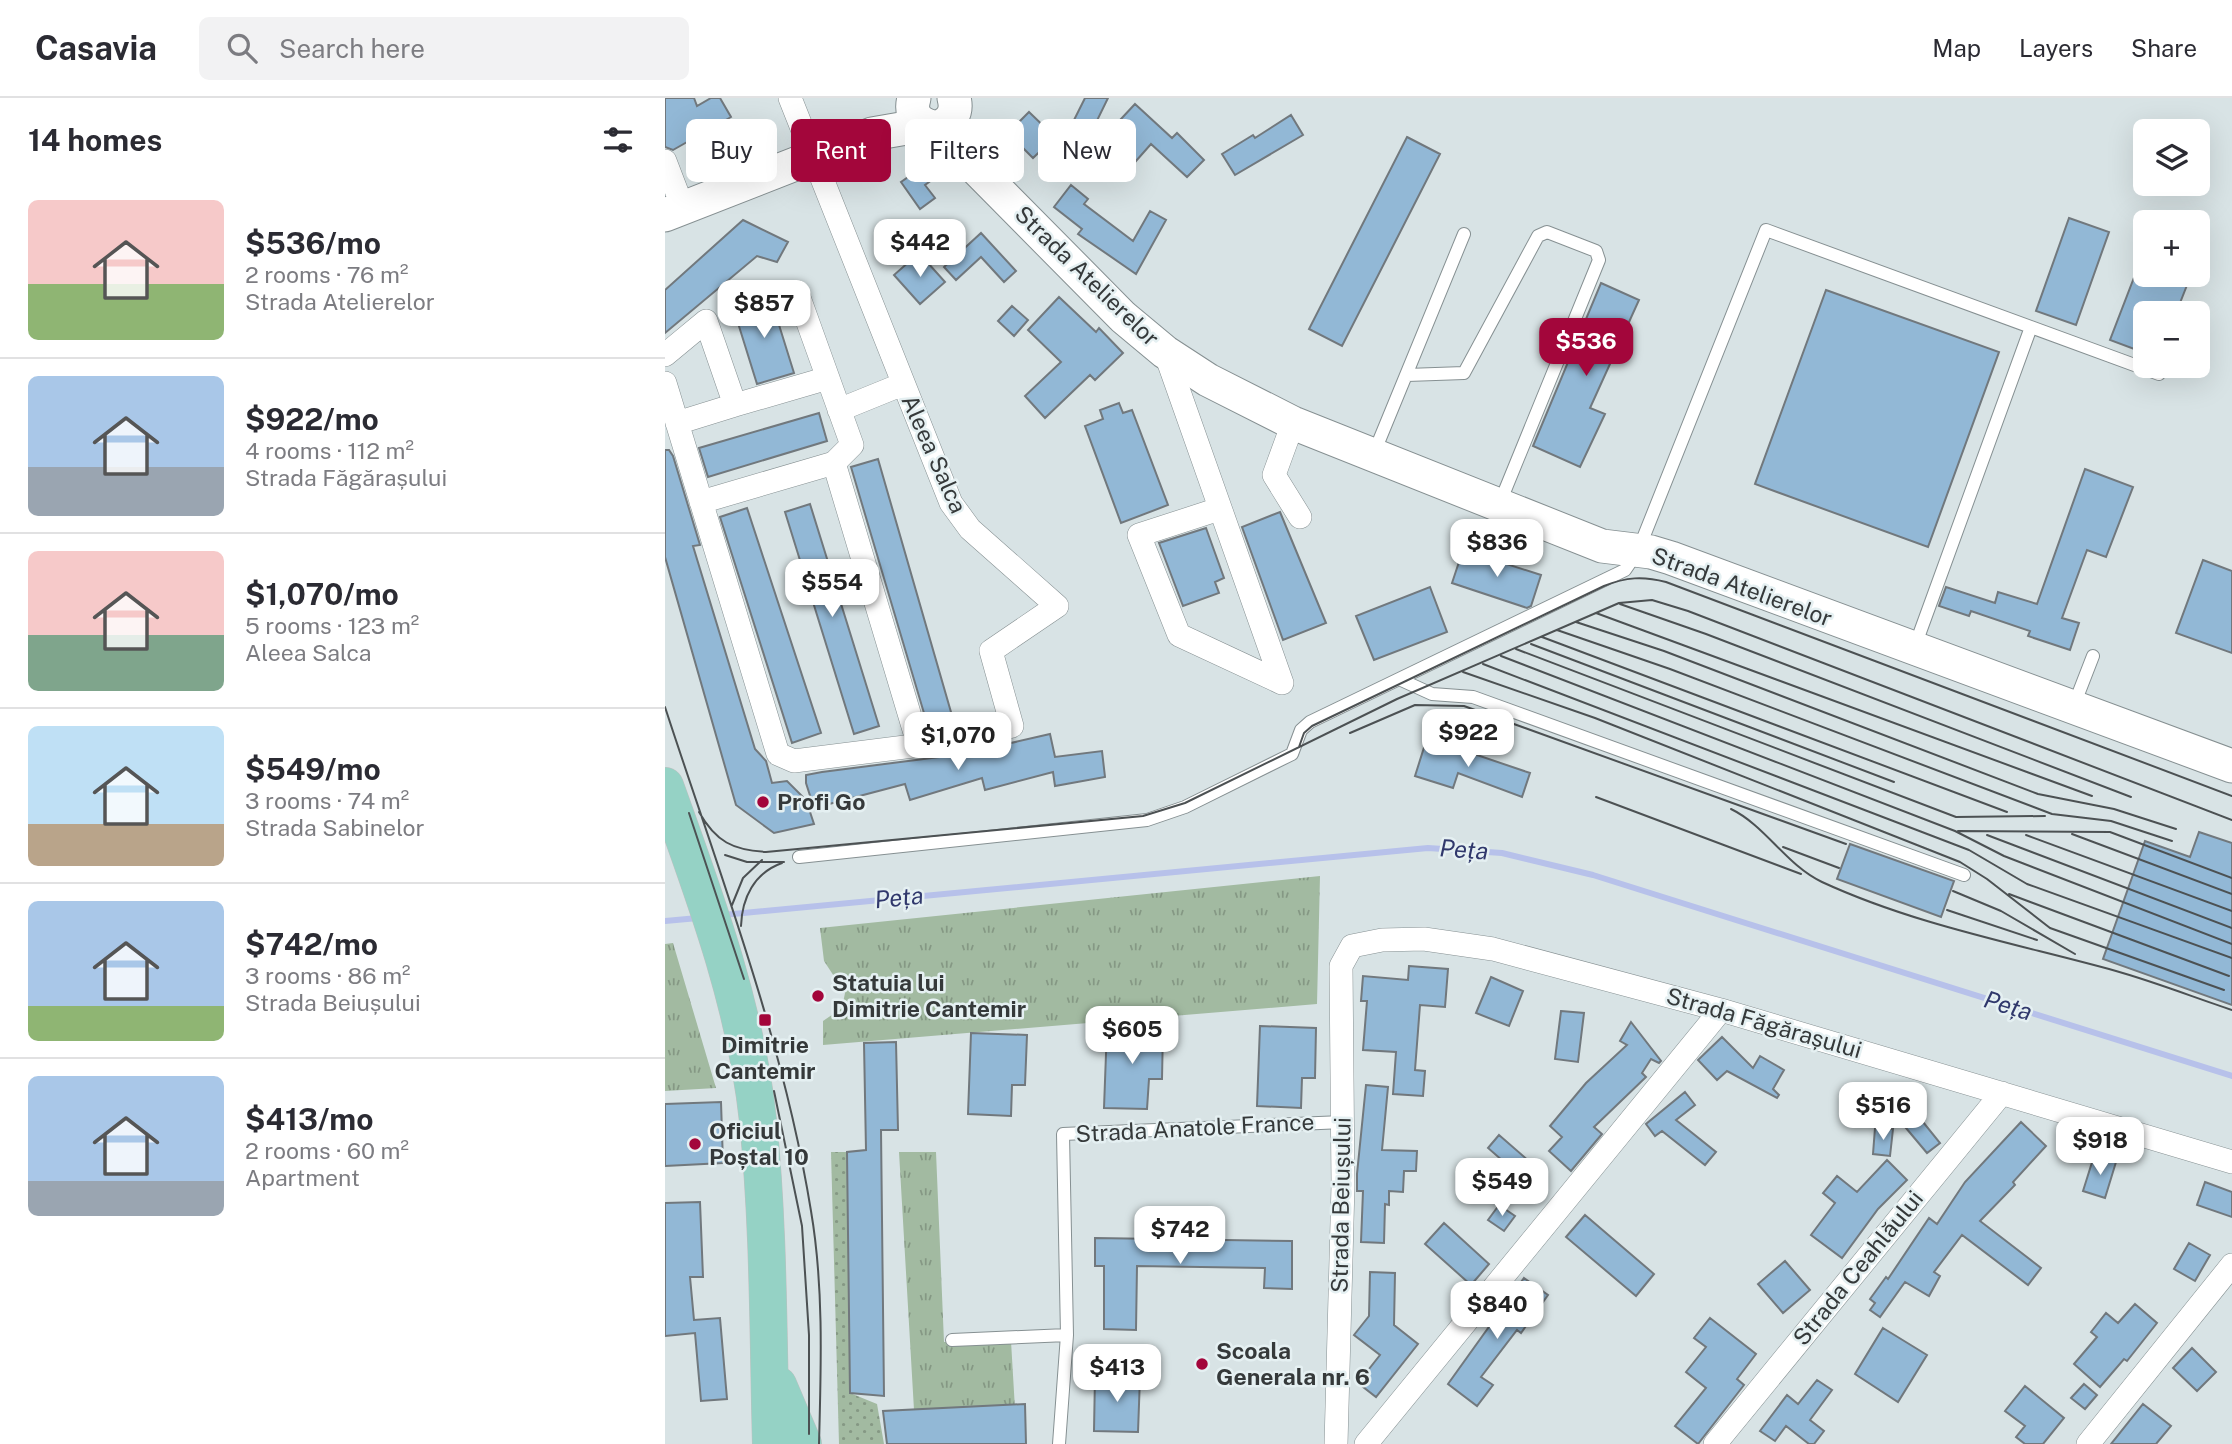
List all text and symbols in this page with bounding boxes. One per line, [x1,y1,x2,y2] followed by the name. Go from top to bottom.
[199,17,689,80] search box
[35,29,157,67] text: Casavia
[223,29,261,67] icon: search
[279,33,425,64] text: Search here
[1932,34,1981,62] text: Map
[2019,34,2093,62] text: Layers
[2131,34,2197,62] text: Share
[686,119,777,182] chip: Buy
[791,119,891,182] chip: Rent
[905,119,1024,182] chip: Filters
[1038,119,1136,182] chip: New
[2133,119,2210,378] map controls
[2133,119,2210,196] button: layers
[599,121,637,159] icon: filters
[28,122,162,158] text: 14 homes
[1010,200,1165,351] street label: Strada Atelierelor
[2133,210,2210,287] button: +
[879,220,961,279] pin: $442
[245,225,381,261] text: $536/mo
[84,228,168,312] icon: home
[890,228,950,255] text: $442
[245,261,408,288] text: 2 rooms · 76 m²
[723,280,805,340] pin: $857
[245,288,435,315] text: Strada Atelierelor
[733,289,795,316] text: $857
[2133,301,2210,378] button: −
[1545,318,1627,378] pin: $536
[1555,327,1617,354] text: $536
[896,391,973,517] street label: Aleea Salca
[245,401,379,437] text: $922/mo
[84,404,168,488] icon: home
[245,437,414,464] text: 4 rooms · 112 m²
[245,464,447,491] text: Strada Făgărașului
[1456,519,1538,579] pin: $836
[1466,528,1528,555] text: $836
[1648,541,1836,632] street label: Strada Atelierelor
[791,560,873,619] pin: $554
[801,568,863,595] text: $554
[245,576,399,612] text: $1,070/mo
[84,579,168,663] icon: home
[245,612,419,639] text: 5 rooms · 123 m²
[245,639,371,666] text: Aleea Salca
[1427,710,1509,769] pin: $922
[901,712,1015,772] pin: $1,070
[1438,718,1498,745] text: $922
[920,721,996,748] text: $1,070
[245,751,381,787] text: $549/mo
[84,754,168,838] icon: home
[245,787,409,814] text: 3 rooms · 74 m²
[777,788,865,815] place label: Profi Go
[755,794,771,810] marker: Profi Go
[245,814,425,841] text: Strada Sabinelor
[1439,833,1489,865] water label: Peța
[873,881,925,913] water label: Peța
[245,926,378,962] text: $742/mo
[84,929,168,1013] icon: home
[245,962,411,989] text: 3 rooms · 86 m²
[832,969,1026,1022] place label: Statuia lui Dimitrie Cantemir
[1663,982,1865,1063] street label: Strada Făgărașului
[1981,985,2036,1026] water label: Peța
[810,988,826,1004] marker: Statuia lui Dimitrie Cantemir
[245,989,421,1016] text: Strada Beiușului
[1091,1006,1173,1066] pin: $605
[757,1012,773,1028] marker: Dimitrie Cantemir
[1101,1015,1163,1042] text: $605
[714,1031,816,1084] place label: Dimitrie Cantemir
[1842,1082,1924,1142] pin: $516
[1855,1091,1911,1118] text: $516
[245,1101,373,1137] text: $413/mo
[84,1104,168,1188] icon: home
[1075,1108,1315,1147] street label: Strada Anatole France
[709,1117,809,1170] place label: Oficiul Poștal 10
[1325,1117,1356,1293] street label: Strada Beiușului
[2059,1118,2141,1177] pin: $918
[2072,1126,2128,1153] text: $918
[687,1136,703,1152] marker: Oficiul Poștal 10
[245,1137,409,1164] text: 2 rooms · 60 m²
[1461,1158,1543,1218] pin: $549
[245,1164,360,1191] text: Apartment
[1471,1167,1533,1194] text: $549
[1787,1185,1928,1350] street label: Strada Ceahlăului
[1139,1206,1221,1266] pin: $742
[1150,1215,1210,1242] text: $742
[1456,1282,1538,1341] pin: $840
[1467,1290,1527,1317] text: $840
[1216,1337,1370,1390] place label: Scoala Generala nr. 6
[1076,1344,1158,1404] pin: $413
[1089,1353,1145,1380] text: $413
[1194,1356,1210,1372] marker: Scoala Generala nr. 6

